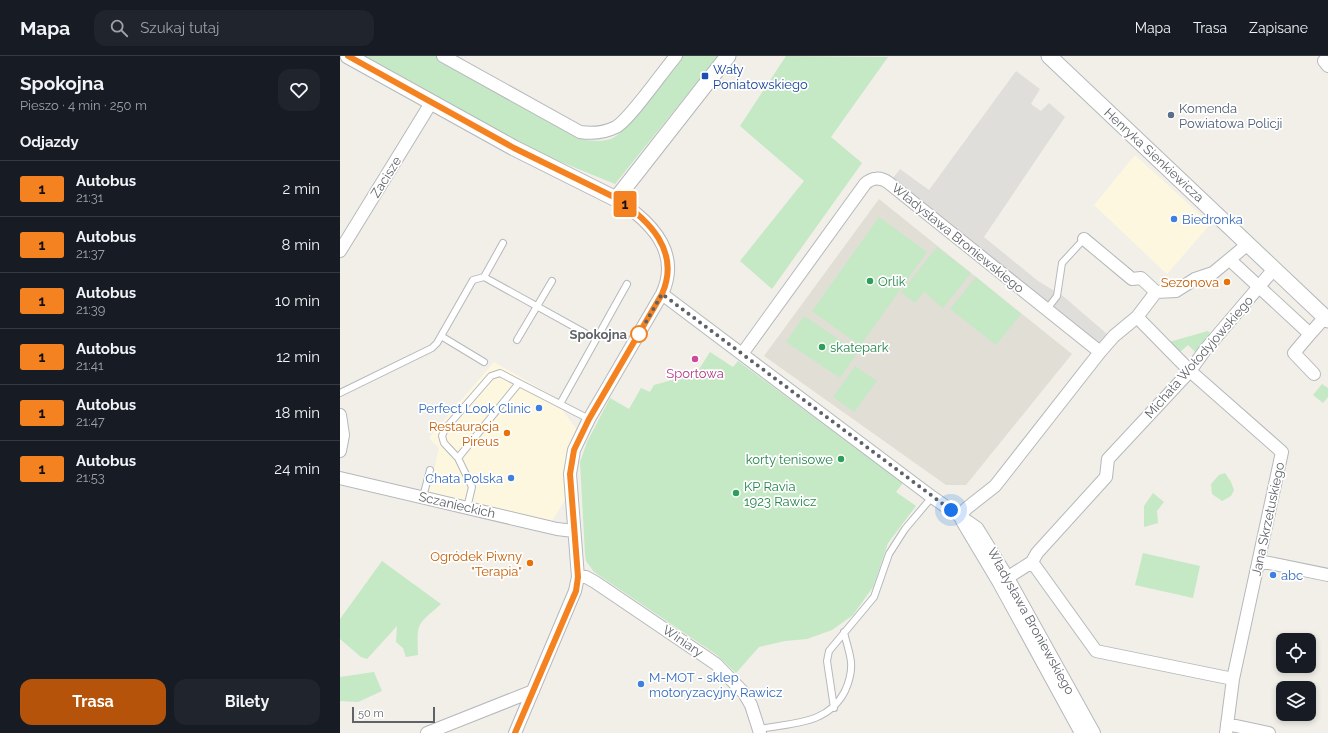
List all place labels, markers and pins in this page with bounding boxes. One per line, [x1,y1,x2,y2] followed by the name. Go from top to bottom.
[713,62,808,92] place label: Wały Poniatowskiego
[700,71,710,81] marker: Wały Poniatowskiego
[1179,101,1282,131] place label: Komenda Powiatowa Policji
[1166,110,1176,120] marker: Komenda Powiatowa Policji
[1182,212,1243,227] place label: Biedronka
[1169,214,1179,224] marker: Biedronka
[878,274,906,289] place label: Orlik
[1161,275,1219,290] place label: Sezonova
[865,276,875,286] marker: Orlik
[1222,277,1232,287] marker: Sezonova
[630,325,648,343] marker: Spokojna
[569,327,628,342] place label: Spokojna
[830,340,889,355] place label: skatepark
[817,342,827,352] marker: skatepark
[690,354,700,364] marker: Sportowa
[666,366,724,381] place label: Sportowa
[418,401,531,416] place label: Perfect Look Clinic
[534,403,544,413] marker: Perfect Look Clinic
[429,419,499,449] place label: Restauracja Pireus
[502,428,512,438] marker: Restauracja Pireus
[746,452,833,467] place label: korty tenisowe
[836,454,846,464] marker: korty tenisowe
[425,471,503,486] place label: Chata Polska
[506,473,516,483] marker: Chata Polska
[744,479,816,509] place label: KP Ravia 1923 Rawicz
[731,488,741,498] marker: KP Ravia 1923 Rawicz
[430,549,522,579] place label: Ogródek Piwny "Terapia"
[525,558,535,568] marker: Ogródek Piwny "Terapia"
[1281,568,1303,583] place label: abc
[1268,570,1278,580] marker: abc
[649,670,782,700] place label: M-MOT - sklep motoryzacyjny Rawicz
[636,679,646,689] marker: M-MOT - sklep motoryzacyjny Rawicz

